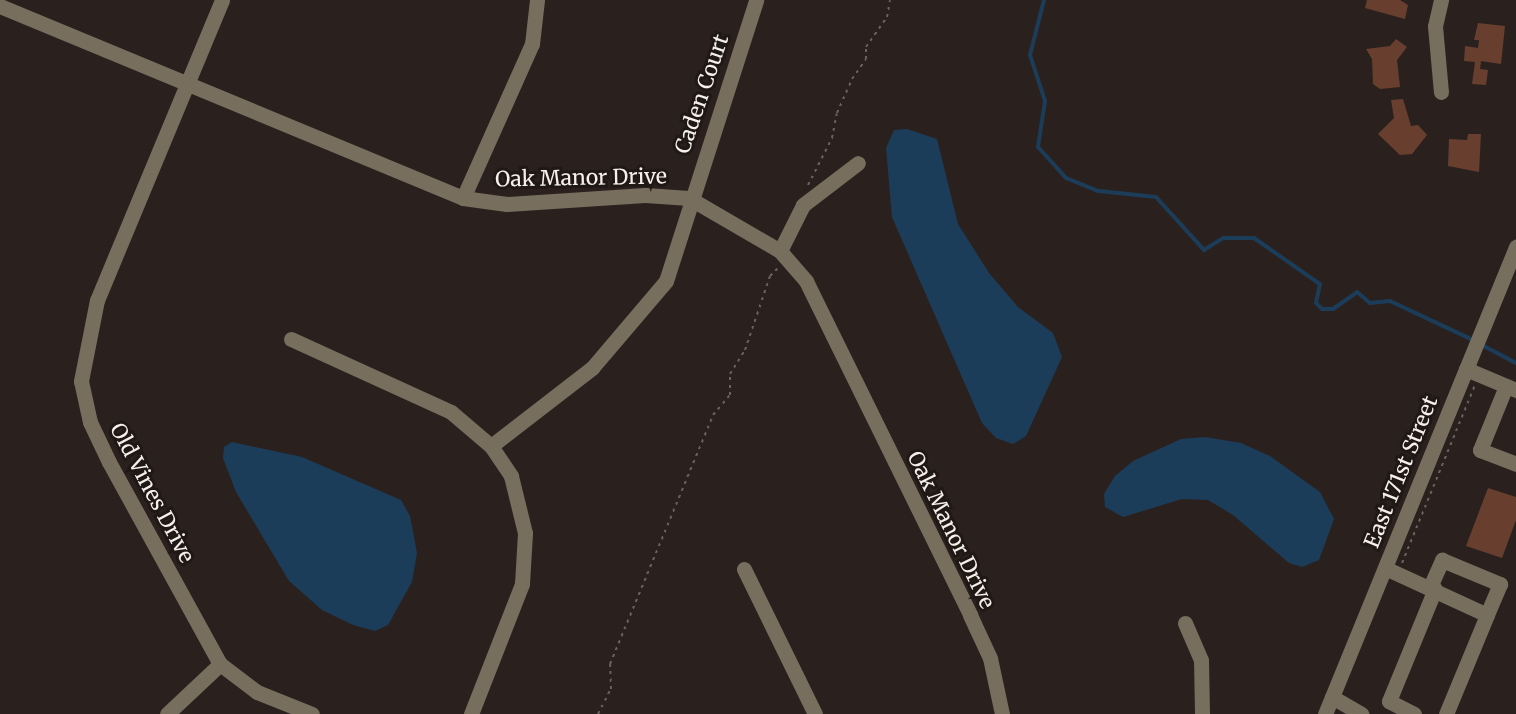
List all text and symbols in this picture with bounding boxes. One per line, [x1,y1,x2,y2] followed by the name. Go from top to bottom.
[670,31,734,157] street label: Caden Court
[495,164,667,192] street label: Oak Manor Drive
[1359,392,1443,552] street label: East 171st Street
[105,419,199,567] street label: Old Vines Drive
[902,447,1000,613] street label: Oak Manor Drive

